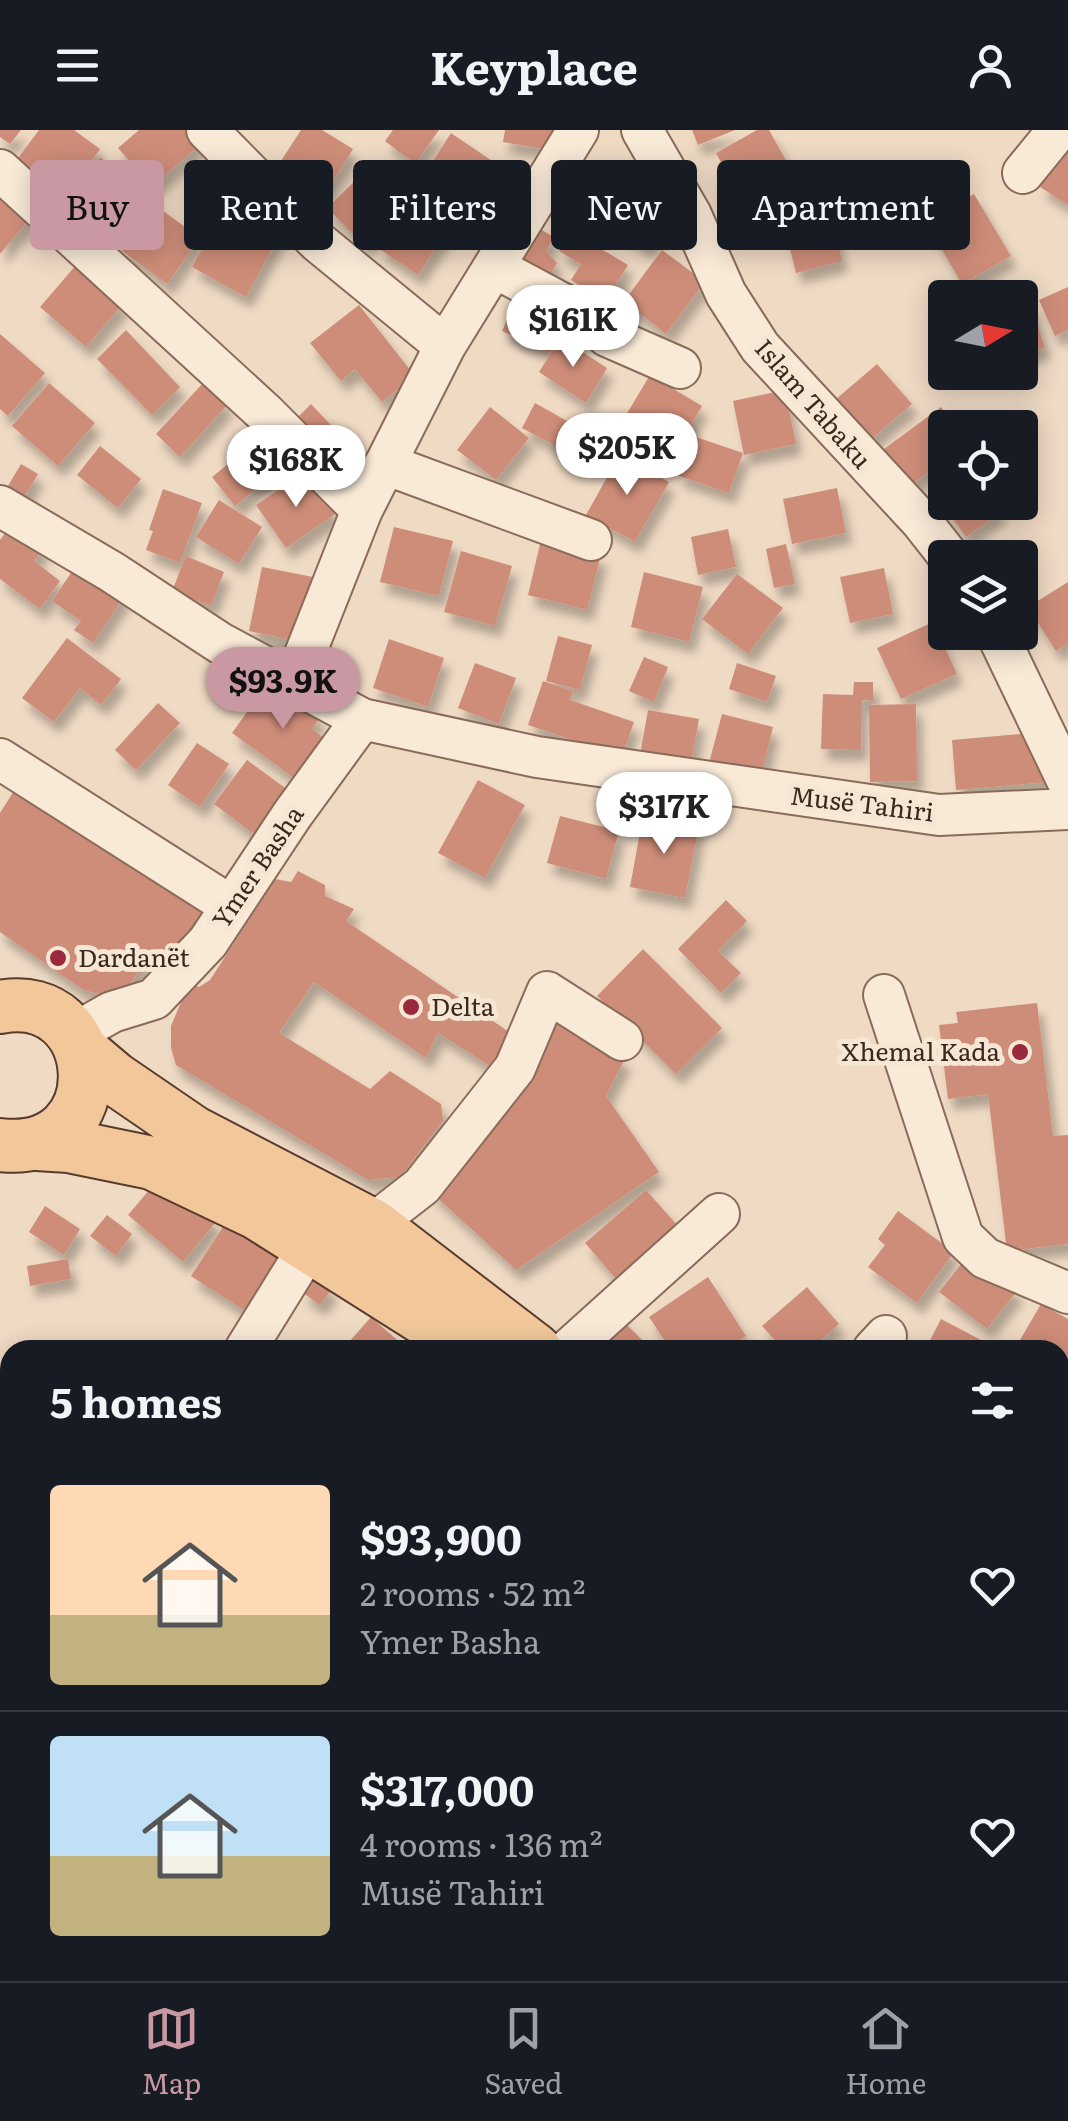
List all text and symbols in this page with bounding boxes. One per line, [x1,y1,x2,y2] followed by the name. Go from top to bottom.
[430,32,638,99] text: Keyplace
[50,38,105,93] icon: menu
[963,38,1018,93] icon: person
[30,160,164,250] chip: Buy
[184,160,333,250] chip: Rent
[353,160,531,250] chip: Filters
[551,160,697,250] chip: New
[717,160,970,250] chip: Apartment
[928,280,1038,390] north arrow
[928,280,1038,650] map controls
[503,285,643,370] pin: $161K
[528,293,618,341] text: $161K
[747,330,881,476] street label: Islam Tabaku
[928,410,1038,520] button: locate
[557,413,697,498] pin: $205K
[578,421,676,469] text: $205K
[226,425,366,510] pin: $168K
[249,433,343,481] text: $168K
[928,540,1038,650] button: layers
[202,647,364,732] pin: $93.9K
[228,655,338,703] text: $93.9K
[594,772,734,857] pin: $317K
[788,775,936,830] street label: Musë Tahiri
[618,780,710,828] text: $317K
[202,797,312,935] street label: Ymer Basha
[78,938,190,975] place label: Dardanët
[47,947,69,969] marker: Dardanët
[431,987,495,1024] place label: Delta
[400,996,422,1018] marker: Delta
[842,1032,1001,1069] place label: Xhemal Kada
[1009,1041,1031,1063] marker: Xhemal Kada
[50,1369,222,1431] text: 5 homes
[965,1373,1020,1428] icon: filters
[360,1506,522,1568] text: $93,900
[130,1525,250,1645] icon: home
[965,1558,1020,1613] icon: heart
[360,1568,586,1616] text: 2 rooms · 52 m²
[360,1616,540,1664] text: Ymer Basha
[360,1757,534,1819] text: $317,000
[130,1776,250,1896] icon: home
[965,1809,1020,1864] icon: heart
[360,1819,602,1867] text: 4 rooms · 136 m²
[360,1867,545,1915] text: Musë Tahiri
[142,2001,201,2103] tab: Map
[484,2001,562,2103] tab: Saved
[846,2001,926,2103] tab: Home

